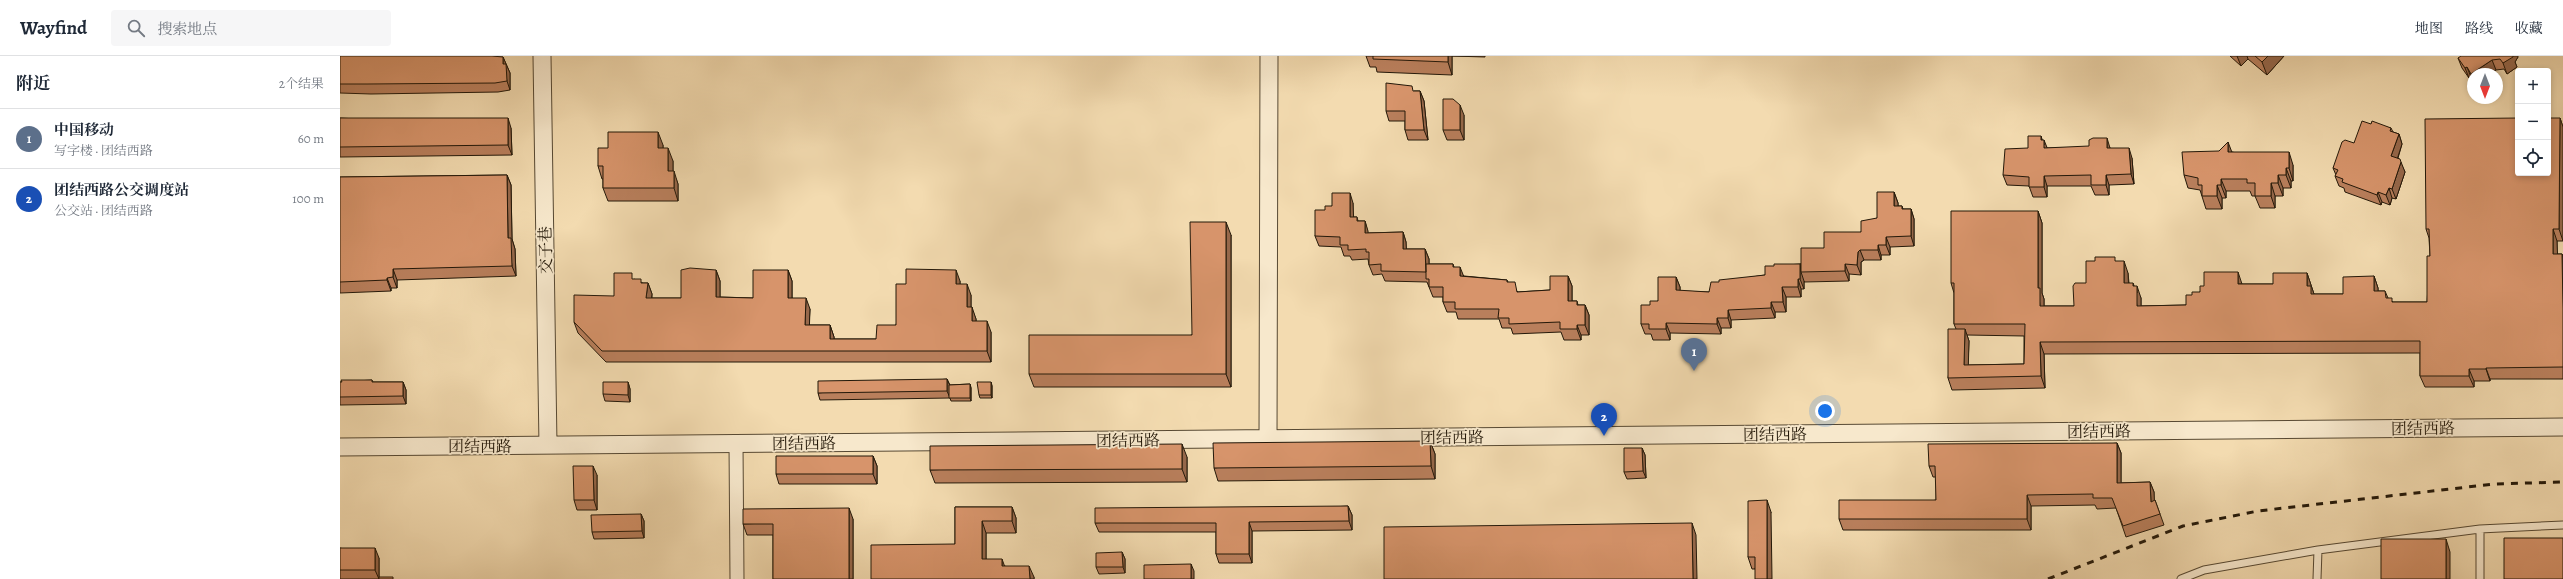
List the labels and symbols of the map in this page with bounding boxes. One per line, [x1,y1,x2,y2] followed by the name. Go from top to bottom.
[2467,68,2503,104] north arrow
[535,226,557,274] street label: 交子巷
[1681,338,1707,371] pin: 1
[1815,401,1835,421] your location
[1591,403,1617,436] pin: 2
[2391,417,2455,441] street label: 团结西路
[2067,420,2131,444] street label: 团结西路
[1743,423,1807,447] street label: 团结西路
[1420,426,1484,450] street label: 团结西路
[1096,429,1160,453] street label: 团结西路
[772,432,836,456] street label: 团结西路
[448,436,512,458] street label: 团结西路

